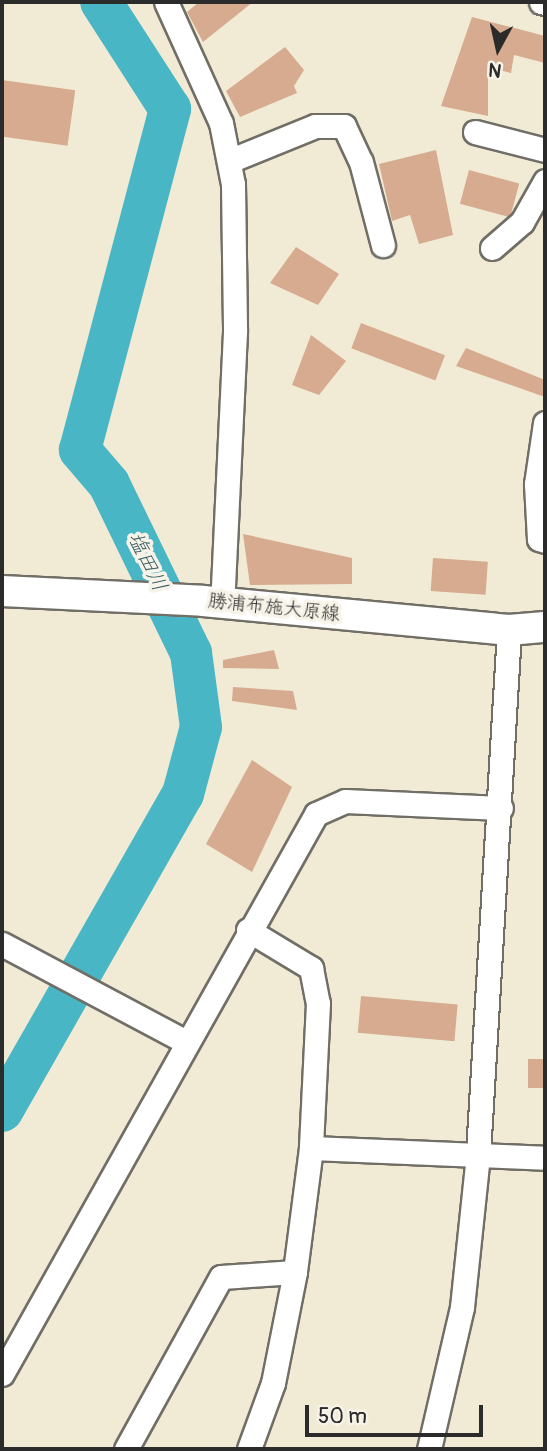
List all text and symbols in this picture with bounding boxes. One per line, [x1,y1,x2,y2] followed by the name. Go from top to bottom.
[463,14,533,84] north arrow
[487,57,503,83] text: N
[122,528,172,596] water label: 塩田川
[207,590,341,626] street label: 勝浦布施大原線
[309,1392,488,1436] scale bar
[318,1403,367,1430] text: 50 m

